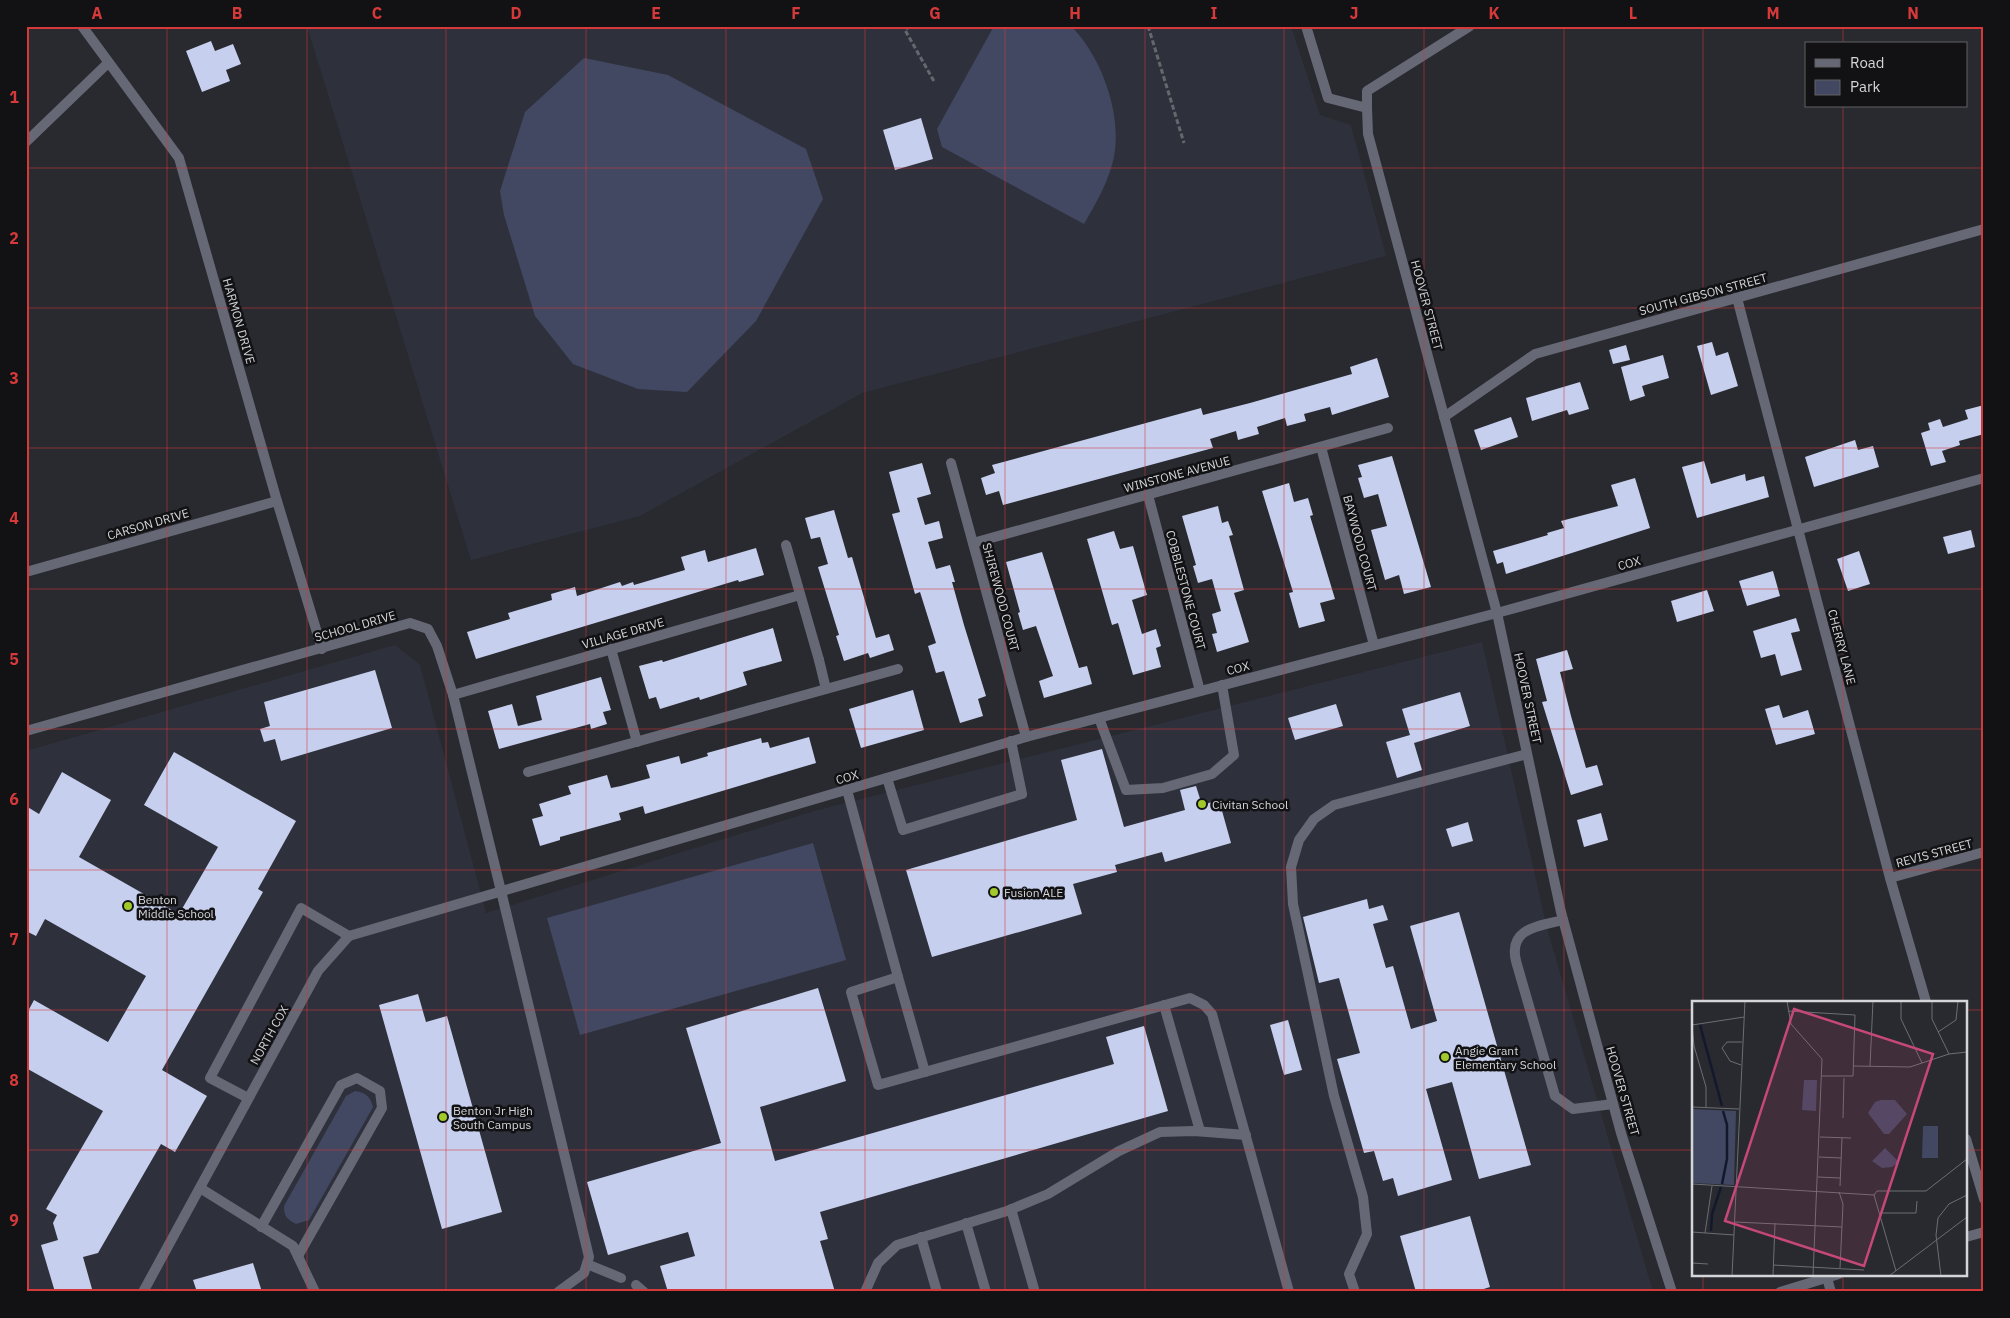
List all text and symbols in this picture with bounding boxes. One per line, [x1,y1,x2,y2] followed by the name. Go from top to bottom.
[92,3,103,23] text: A
[232,3,243,23] text: B
[372,3,382,23] text: C
[510,3,522,23] text: D
[651,3,661,23] text: E
[791,3,801,23] text: F
[929,3,941,23] text: G
[1069,3,1081,23] text: H
[1211,3,1218,23] text: I
[1350,3,1358,23] text: J
[1488,3,1500,23] text: K
[1629,3,1637,23] text: L
[1766,3,1780,23] text: M
[1907,3,1919,23] text: N
[1805,42,1968,108] legend
[1850,53,1885,72] text: Road
[1850,77,1880,96] text: Park
[9,87,19,107] text: 1
[9,228,19,248] text: 2
[1408,258,1446,352] street label: HOOVER STREET
[1637,270,1769,318] street label: SOUTH GIBSON STREET
[220,277,258,365] street label: HARMON DRIVE
[9,368,19,388] text: 3
[1122,453,1232,495] street label: WINSTONE AVENUE
[1340,493,1380,593] street label: BAYWOOD COURT
[105,505,191,543] street label: CARSON DRIVE
[9,508,19,528] text: 4
[1163,529,1209,651] street label: COBBLESTONE COURT
[979,541,1023,653] street label: SHIREWOOD COURT
[1616,552,1643,573] street label: COX
[313,607,397,645] street label: SCHOOL DRIVE
[1825,608,1859,686] street label: CHERRY LANE
[580,614,666,652] street label: VILLAGE DRIVE
[9,649,19,669] text: 5
[1511,651,1545,745] street label: HOOVER STREET
[1225,658,1252,678] street label: COX
[834,766,861,787] street label: COX
[9,789,19,809] text: 6
[1212,797,1288,812] place label: Civitan School
[1196,798,1208,810] marker: Civitan School
[1894,836,1974,870] street label: REVIS STREET
[1004,885,1063,900] place label: Fusion ALE
[988,886,1000,898] marker: Fusion ALE
[138,892,214,921] place label: Benton Middle School
[122,900,134,912] marker: Benton Middle School
[9,929,19,949] text: 7
[1692,1001,1968,1276] inset map
[247,1002,292,1067] street label: NORTH COX
[1455,1043,1556,1072] place label: Angie Grant Elementary School
[1603,1045,1643,1138] street label: HOOVER STREET
[1439,1051,1451,1063] marker: Angie Grant Elementary School
[9,1070,19,1090] text: 8
[453,1103,533,1132] place label: Benton Jr High South Campus
[437,1111,449,1123] marker: Benton Jr High South Campus
[9,1210,19,1230] text: 9

